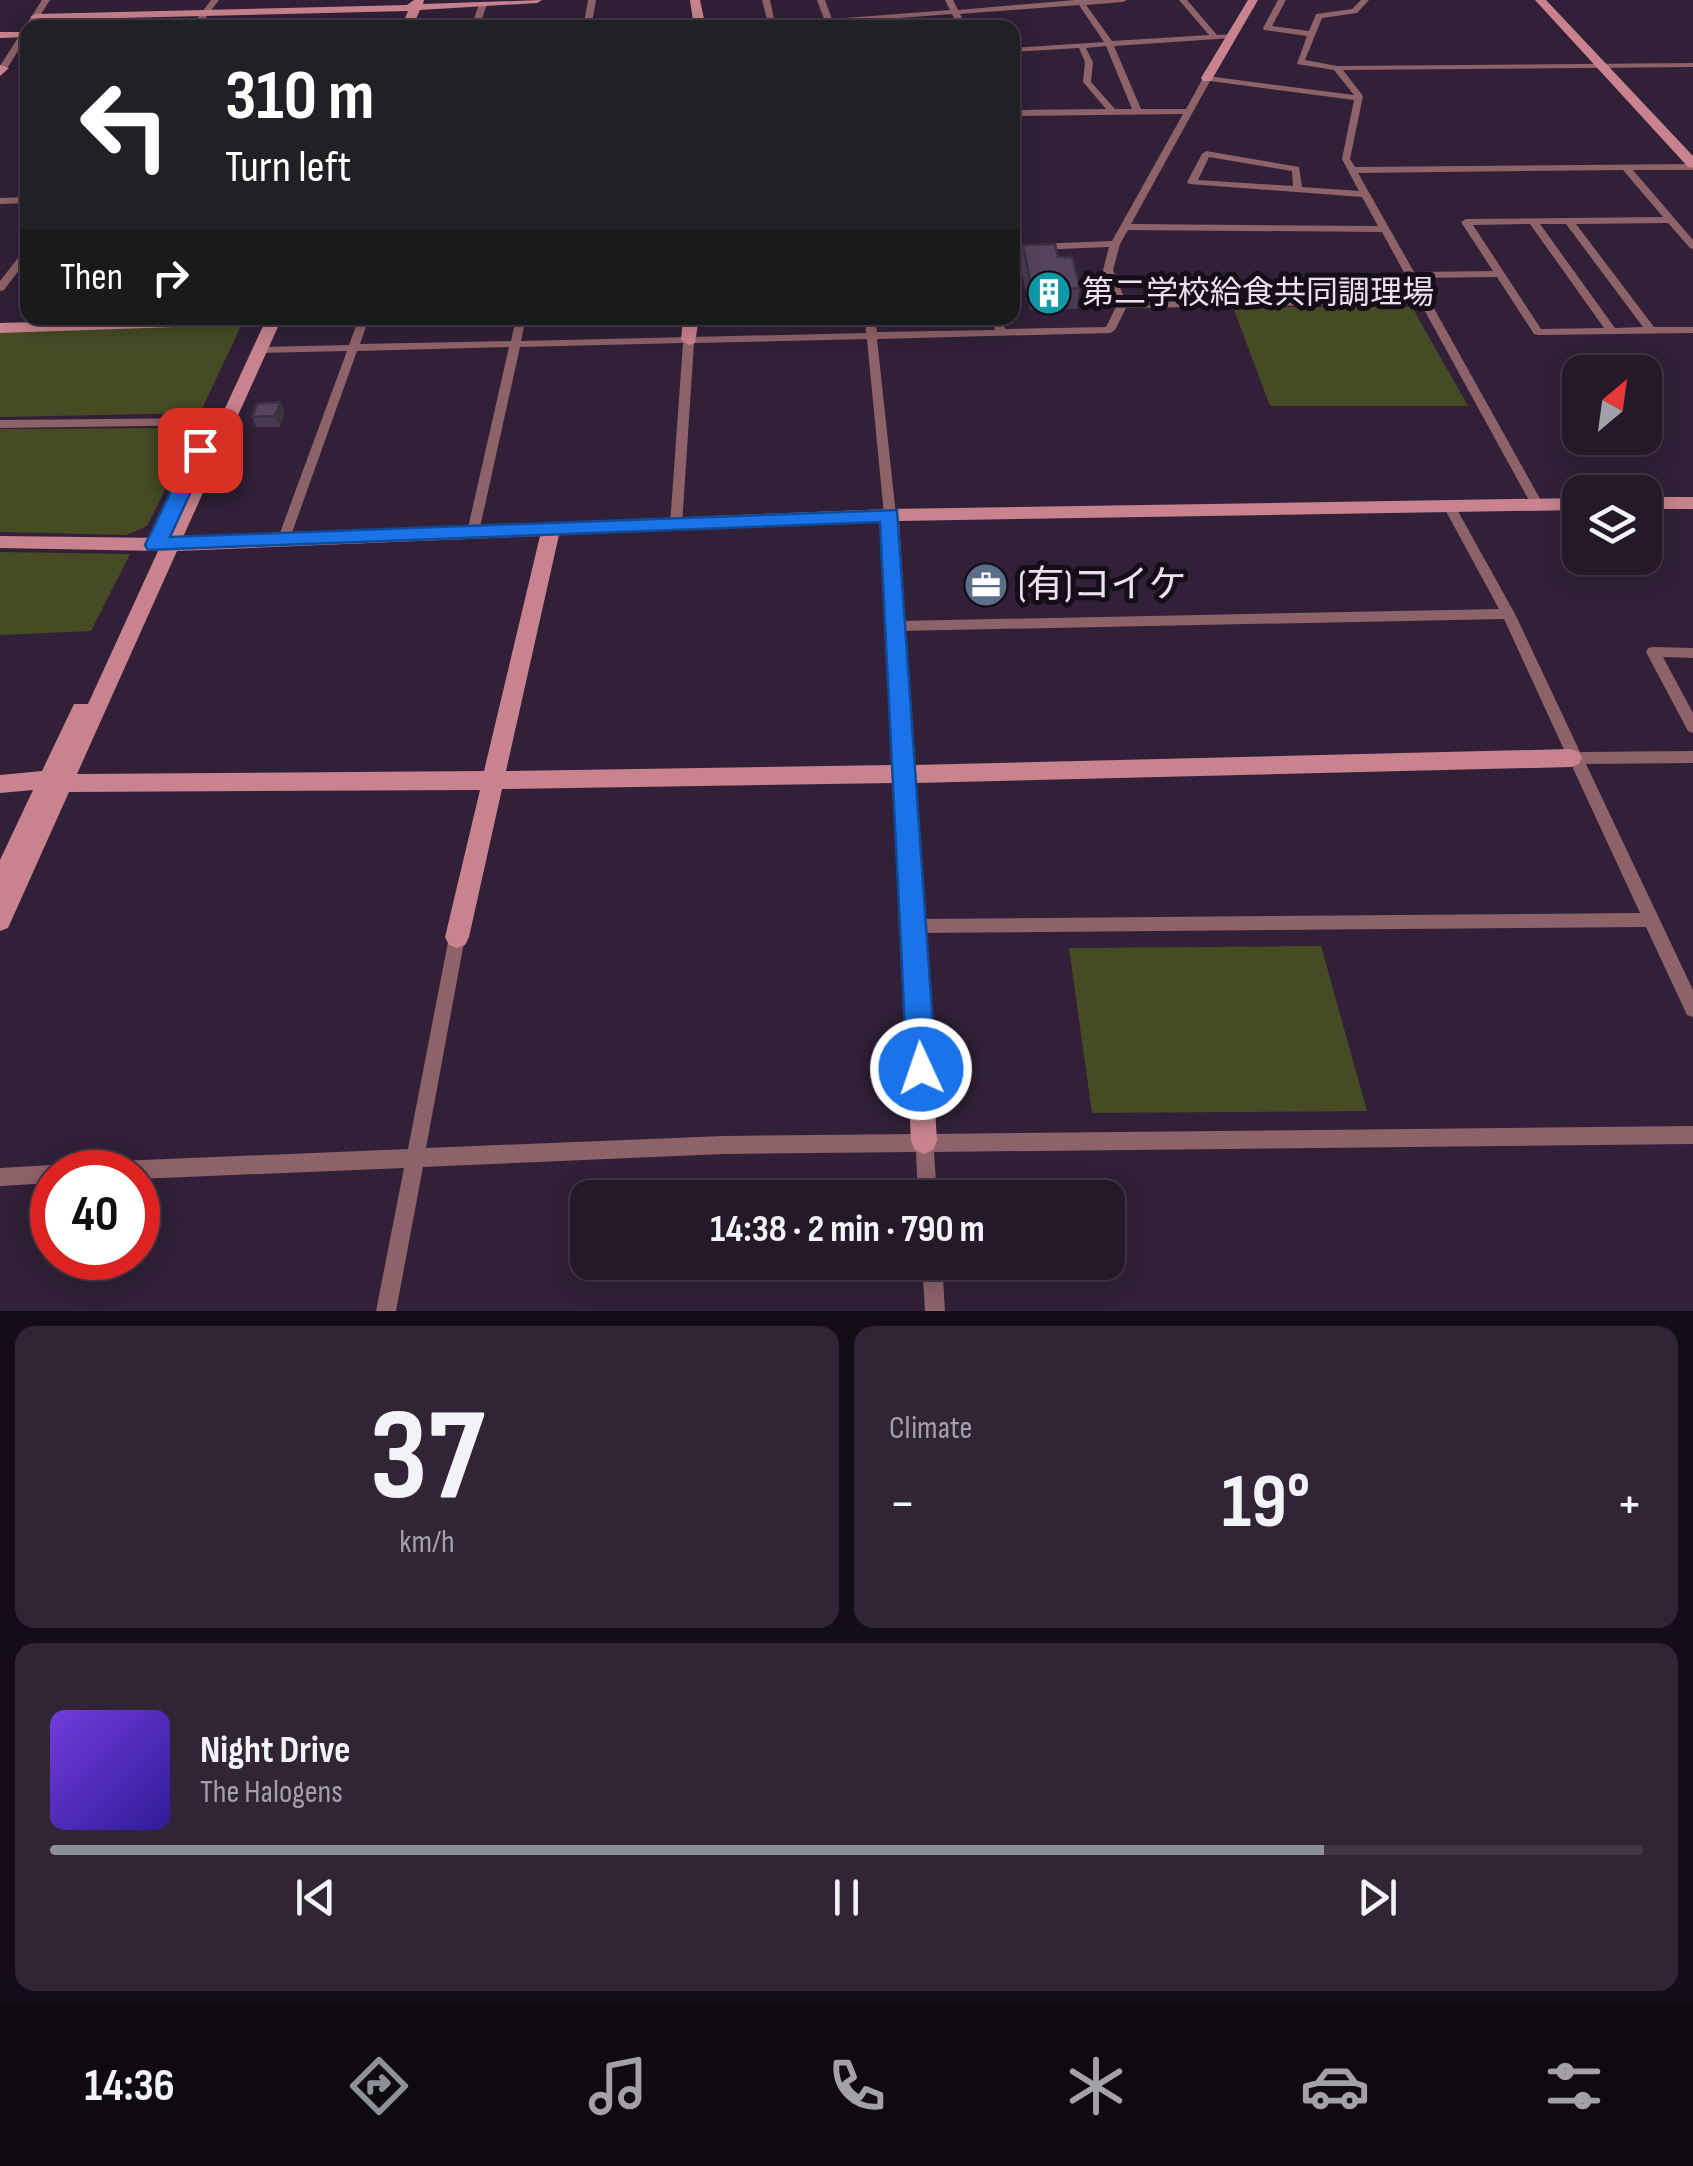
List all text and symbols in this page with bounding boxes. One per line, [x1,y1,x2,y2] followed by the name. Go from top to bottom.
[225,55,374,139] text: 310 m
[60,60,190,190] icon: left
[225,140,351,195] text: Turn left
[143,250,198,305] icon: right
[60,255,123,300] text: Then
[1026,270,1072,316] building icon: 第二学校給食共同調理場
[1082,274,1434,313] place label: 第二学校給食共同調理場
[1562,355,1662,455] north arrow
[1562,355,1662,575] map controls
[158,408,243,493] pin
[173,423,228,478] icon: arrive
[1562,475,1662,575] button: layers
[963,562,1009,608] office icon: (有)コイケ
[1018,563,1186,608] place label: (有)コイケ
[869,1017,973,1121] position arrow
[30,1150,160,1280] speed limit sign: 40
[710,1207,985,1252] text: 14:38 · 2 min · 790 m
[370,1380,484,1536] text: 37
[889,1409,972,1448] text: Climate
[1222,1458,1310,1549] text: 19°
[889,1471,916,1538] text: −
[1616,1471,1643,1538] text: +
[399,1523,455,1562] text: km/h
[200,1728,351,1773] text: Night Drive
[200,1773,343,1812] text: The Halogens
[288,1870,343,1925] icon: previous
[819,1870,874,1925] icon: pause
[1350,1870,1405,1925] icon: next
[344,2051,414,2121] icon: directions
[583,2051,653,2121] icon: music
[822,2051,892,2121] icon: phone
[1061,2051,1131,2121] icon: climate
[1300,2051,1370,2121] icon: car
[1539,2051,1609,2121] icon: filters
[84,2059,175,2114] text: 14:36

